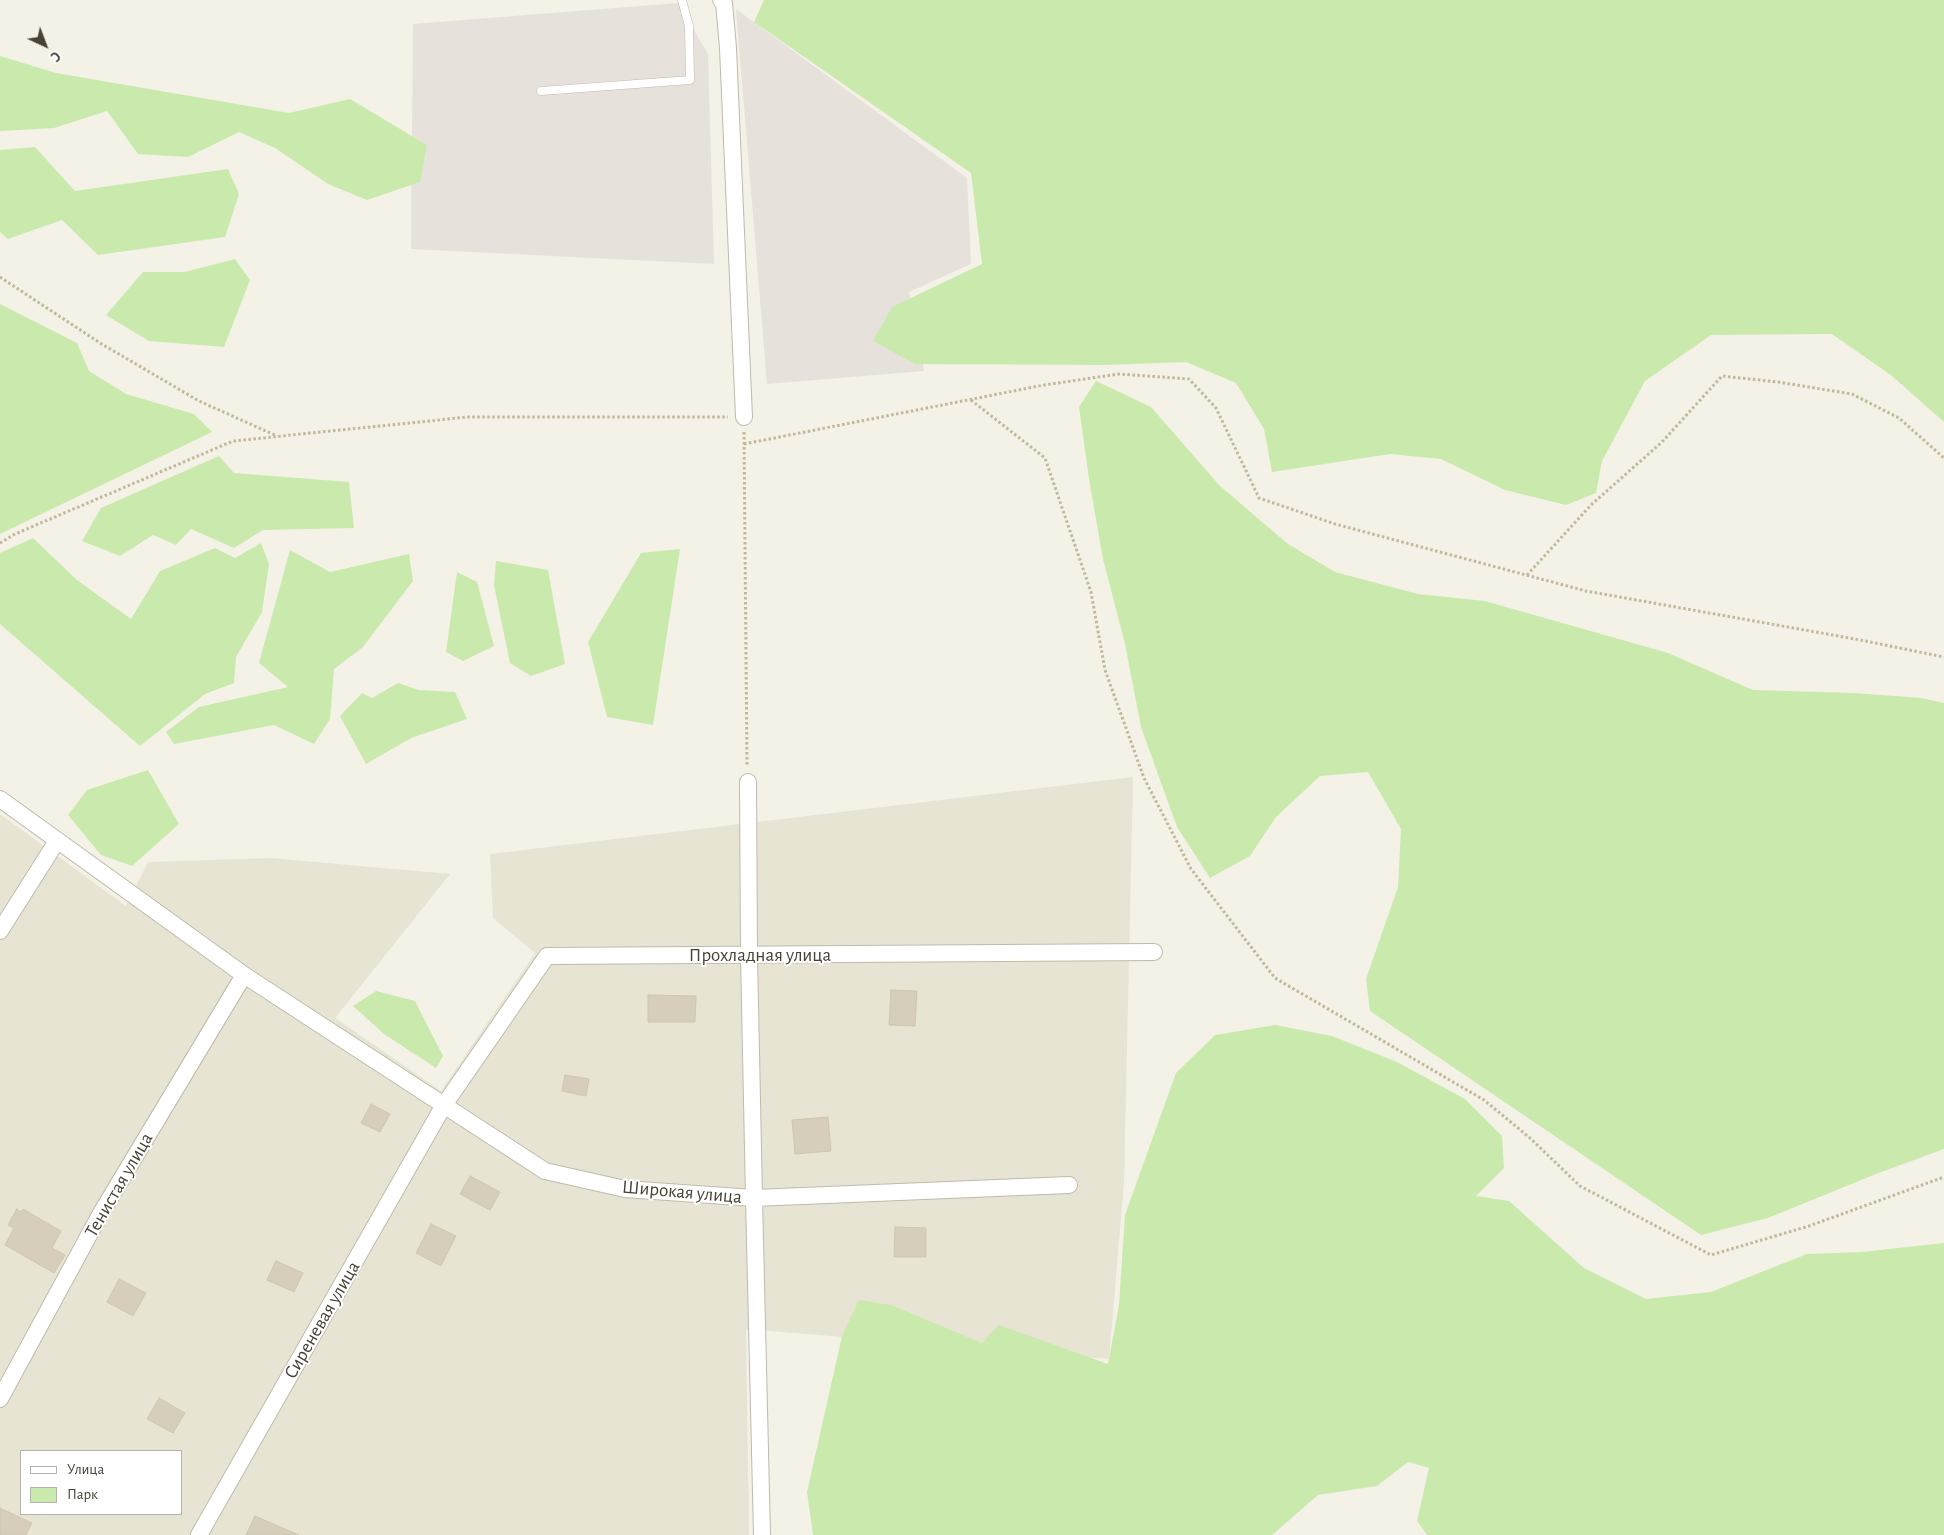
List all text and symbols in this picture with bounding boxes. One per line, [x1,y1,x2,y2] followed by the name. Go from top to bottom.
[20,20,70,70] north arrow
[48,48,63,64] text: С
[689,944,831,966] street label: Прохладная улица
[80,1129,158,1241] street label: Тенистая улица
[621,1175,743,1209] street label: Широкая улица
[279,1257,365,1383] street label: Сиреневая улица
[20,1450,182,1515] legend
[67,1462,104,1477] text: Улица
[67,1487,98,1502] text: Парк

